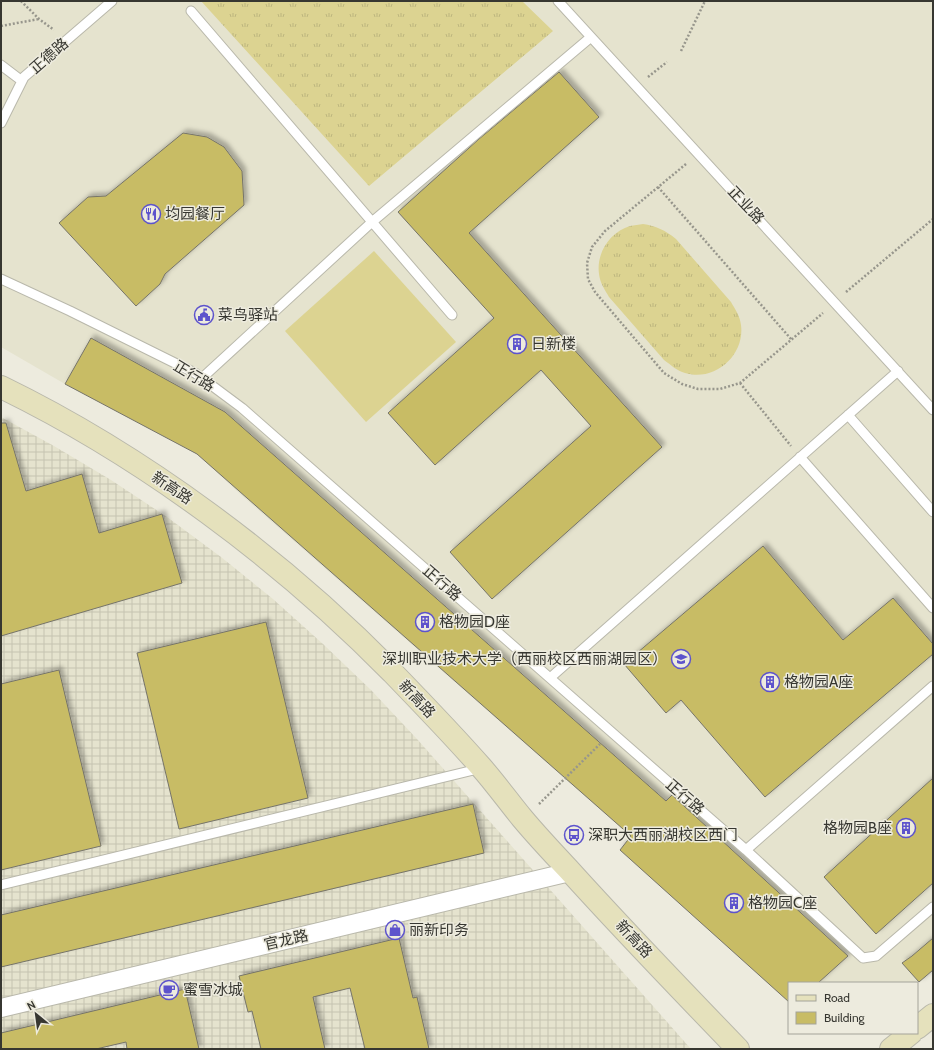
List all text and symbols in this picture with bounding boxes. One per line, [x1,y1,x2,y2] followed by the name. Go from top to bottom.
[26,34,72,78] street label: 正德路
[724,182,768,228] street label: 正业路
[140,203,162,225] restaurant icon: 均园餐厅
[165,205,225,223] place label: 均园餐厅
[193,304,215,326] public building icon: 菜鸟驿站
[218,306,278,324] place label: 菜鸟驿站
[506,333,528,355] building icon: 日新楼
[531,335,576,353] place label: 日新楼
[170,357,218,395] street label: 正行路
[148,468,196,508] street label: 新高路
[419,561,465,605] street label: 正行路
[414,611,436,633] building icon: 格物园D座
[439,613,510,631] place label: 格物园D座
[670,648,692,670] school or university icon: 深圳职业技术大学（西丽校区西丽湖园区）
[382,650,667,668] place label: 深圳职业技术大学（西丽校区西丽湖园区）
[759,671,781,693] building icon: 格物园A座
[784,673,853,691] place label: 格物园A座
[395,676,439,722] street label: 新高路
[662,775,708,819] street label: 正行路
[895,817,917,839] building icon: 格物园B座
[823,819,892,837] place label: 格物园B座
[563,824,585,846] bus stop icon: 深职大西丽湖校区西门
[588,826,738,844] place label: 深职大西丽湖校区西门
[723,892,745,914] building icon: 格物园C座
[748,894,817,912] place label: 格物园C座
[612,916,656,962] street label: 新高路
[384,919,406,941] shop icon: 丽新印务
[409,921,469,939] place label: 丽新印务
[262,926,310,954] street label: 官龙路
[158,979,180,1001] cafe icon: 蜜雪冰城
[183,981,243,999] place label: 蜜雪冰城
[788,982,918,1034] legend
[824,990,850,1005] text: Road
[16,994,56,1034] north arrow
[24,997,38,1013] text: N
[824,1010,866,1025] text: Building

